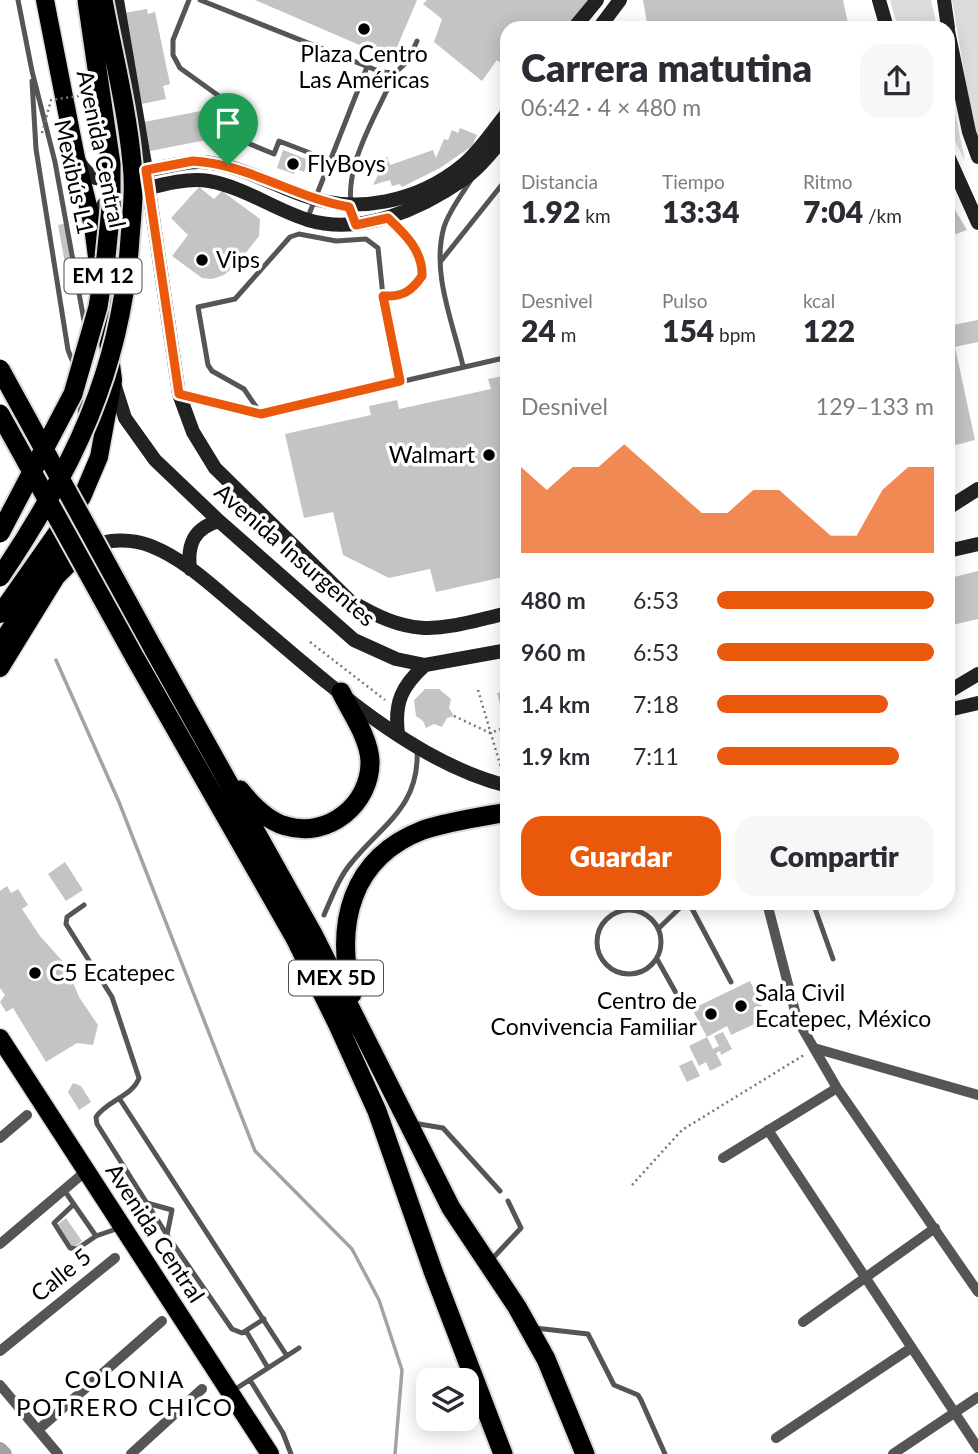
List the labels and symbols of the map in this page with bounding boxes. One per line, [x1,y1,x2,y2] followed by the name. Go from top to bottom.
[356,21,372,37] marker: Plaza Centro Las Américas
[298,39,430,93] place label: Plaza Centro Las Américas
[72,68,132,230] street label: Avenida Central
[198,93,258,165] pin
[49,117,101,237] street label: Mexibús L1
[307,149,386,177] place label: FlyBoys
[285,156,301,172] marker: FlyBoys
[216,245,260,273] place label: Vips
[194,252,210,268] marker: Vips
[64,258,142,294] road number: EM 12
[389,440,476,468] place label: Walmart
[481,447,497,463] marker: Walmart
[210,477,382,632] street label: Avenida Insurgentes
[49,958,175,986] place label: C5 Ecatepec
[289,960,383,996] road number: MEX 5D
[27,965,43,981] marker: C5 Ecatepec
[755,978,931,1032] place label: Sala Civil Ecatepec, México
[491,986,698,1040] place label: Centro de Convivencia Familiar
[733,998,749,1014] marker: Sala Civil Ecatepec, México
[703,1006,719,1022] marker: Centro de Convivencia Familiar
[100,1158,211,1307] street label: Avenida Central
[25,1242,96,1307] street label: Calle 5
[16,1364,234,1421] district label: COLONIA POTRERO CHICO

